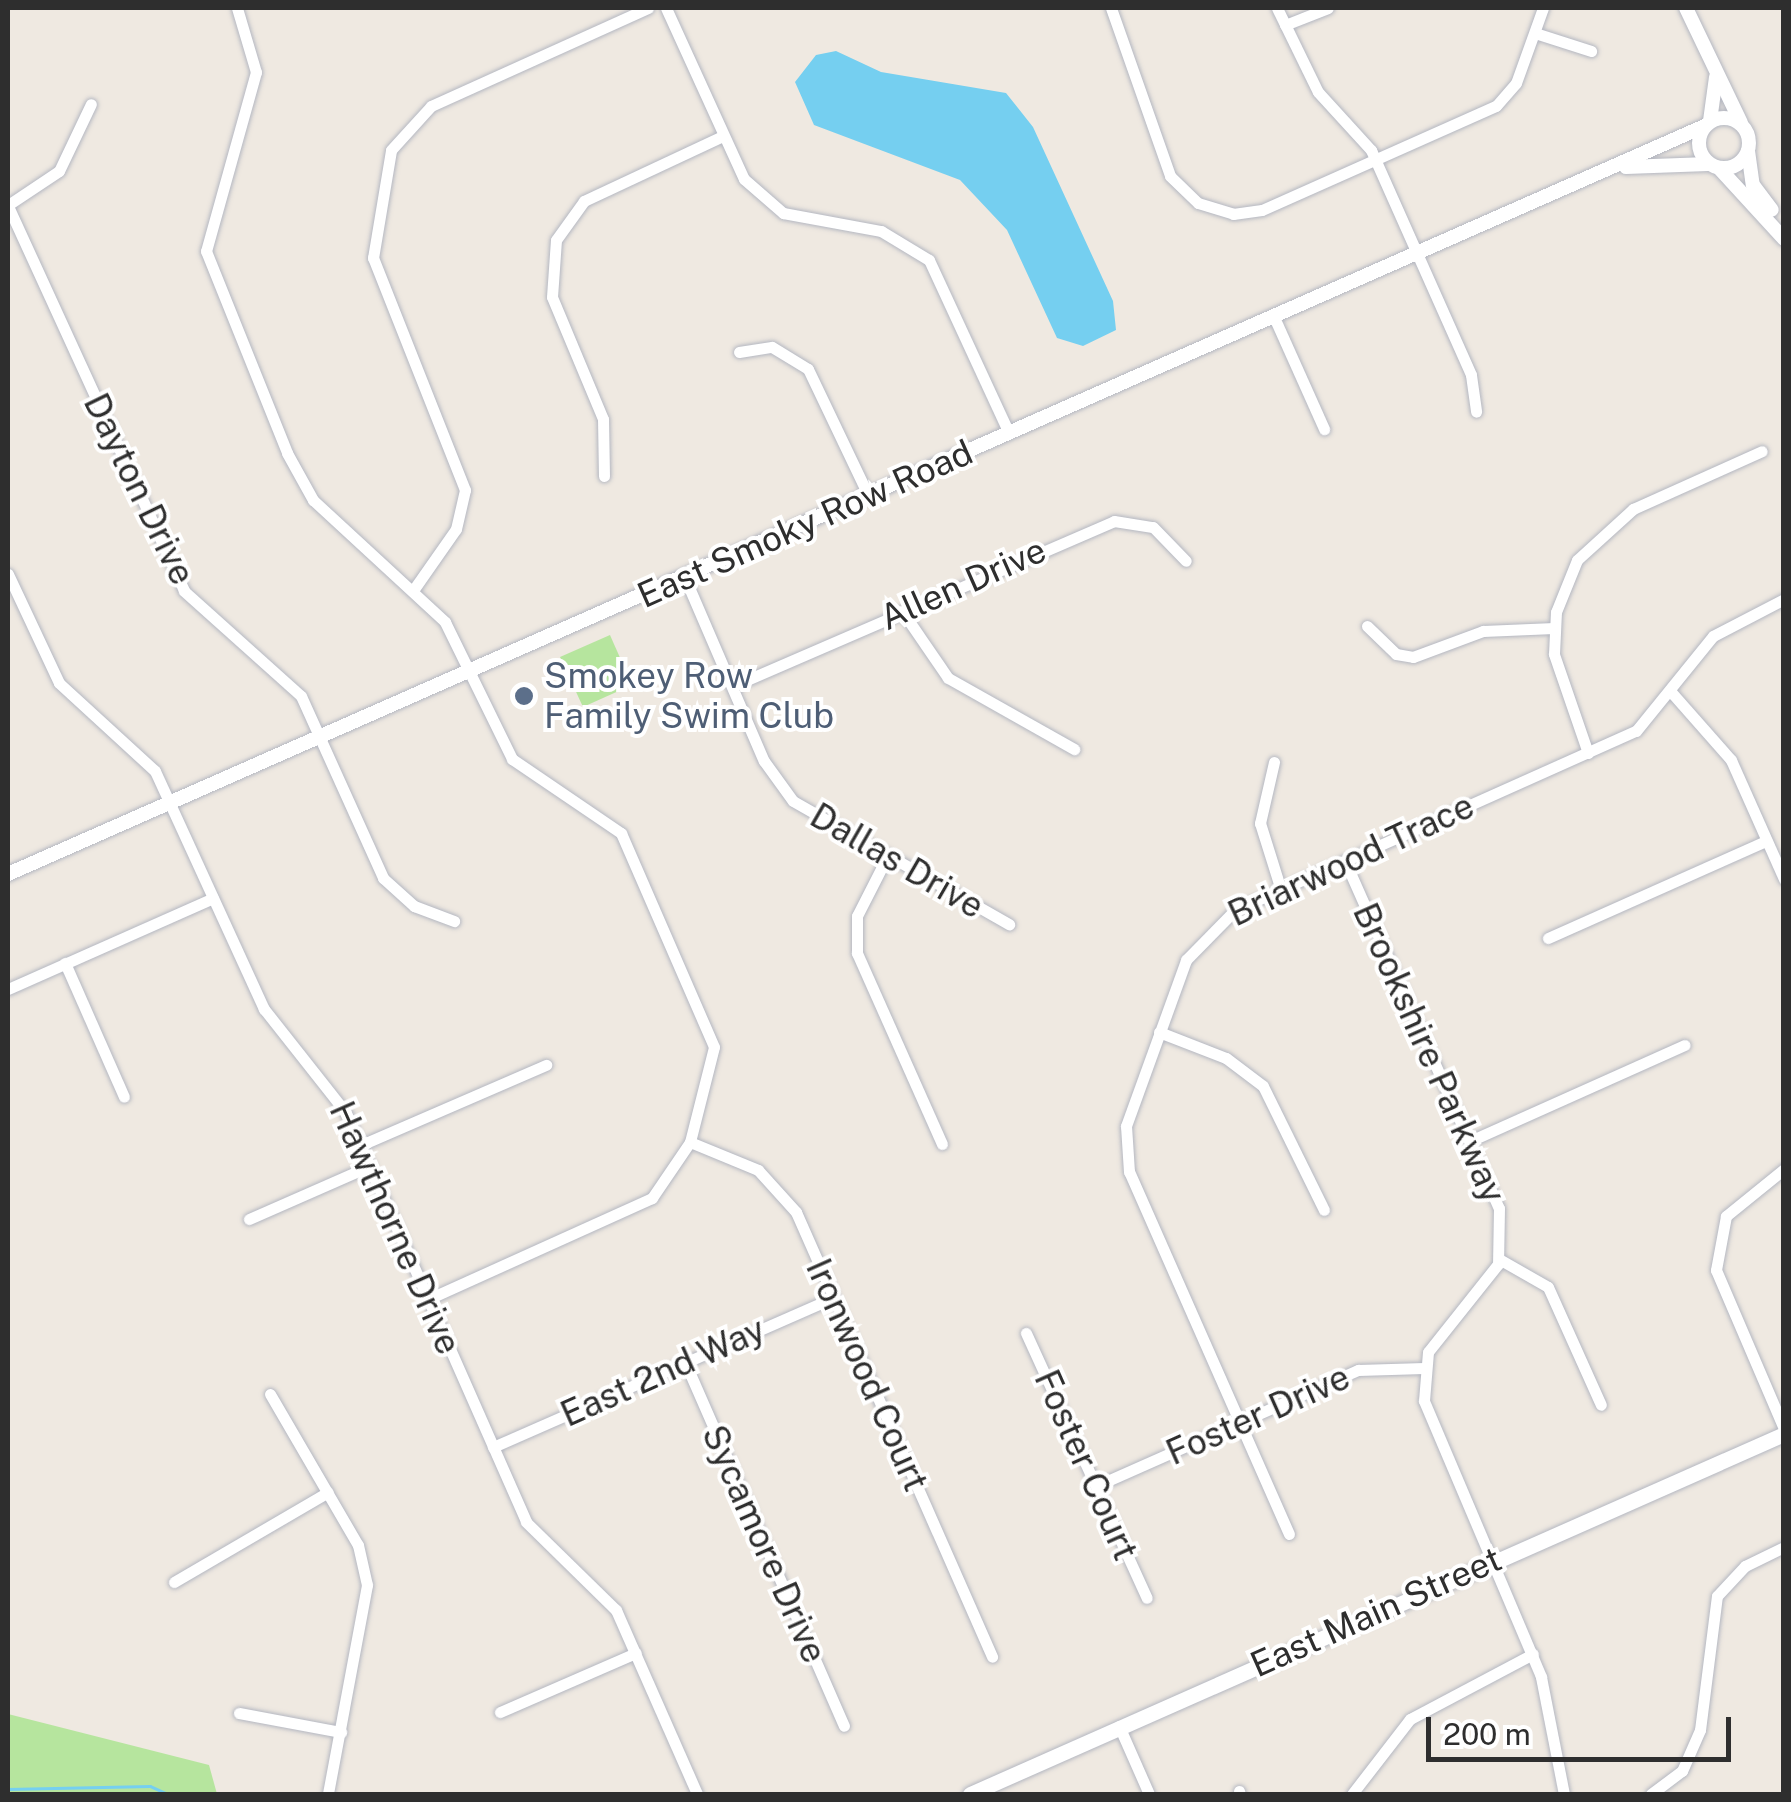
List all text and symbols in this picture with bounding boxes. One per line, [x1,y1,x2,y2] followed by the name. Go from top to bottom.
[75,387,203,591] street label: Dayton Drive
[631,431,979,617] street label: East Smoky Row Road
[874,529,1052,639] street label: Allen Drive
[544,655,834,737] place label: Smokey Row Family Swim Club
[513,685,535,707] marker: Smokey Row Family Swim Club
[1222,785,1480,935] street label: Briarwood Trace
[803,794,991,928] street label: Dallas Drive
[1344,897,1514,1209] street label: Brookshire Parkway
[320,1095,470,1361] street label: Hawthorne Drive
[797,1252,937,1498] street label: Ironwood Court
[554,1308,772,1436] street label: East 2nd Way
[1160,1356,1356,1474] street label: Foster Drive
[1025,1363,1147,1567] street label: Foster Court
[693,1419,835,1669] street label: Sycamore Drive
[1244,1538,1508,1686] street label: East Main Street
[1431,1697,1736,1759] scale bar
[1443,1716,1531,1752] text: 200 m

